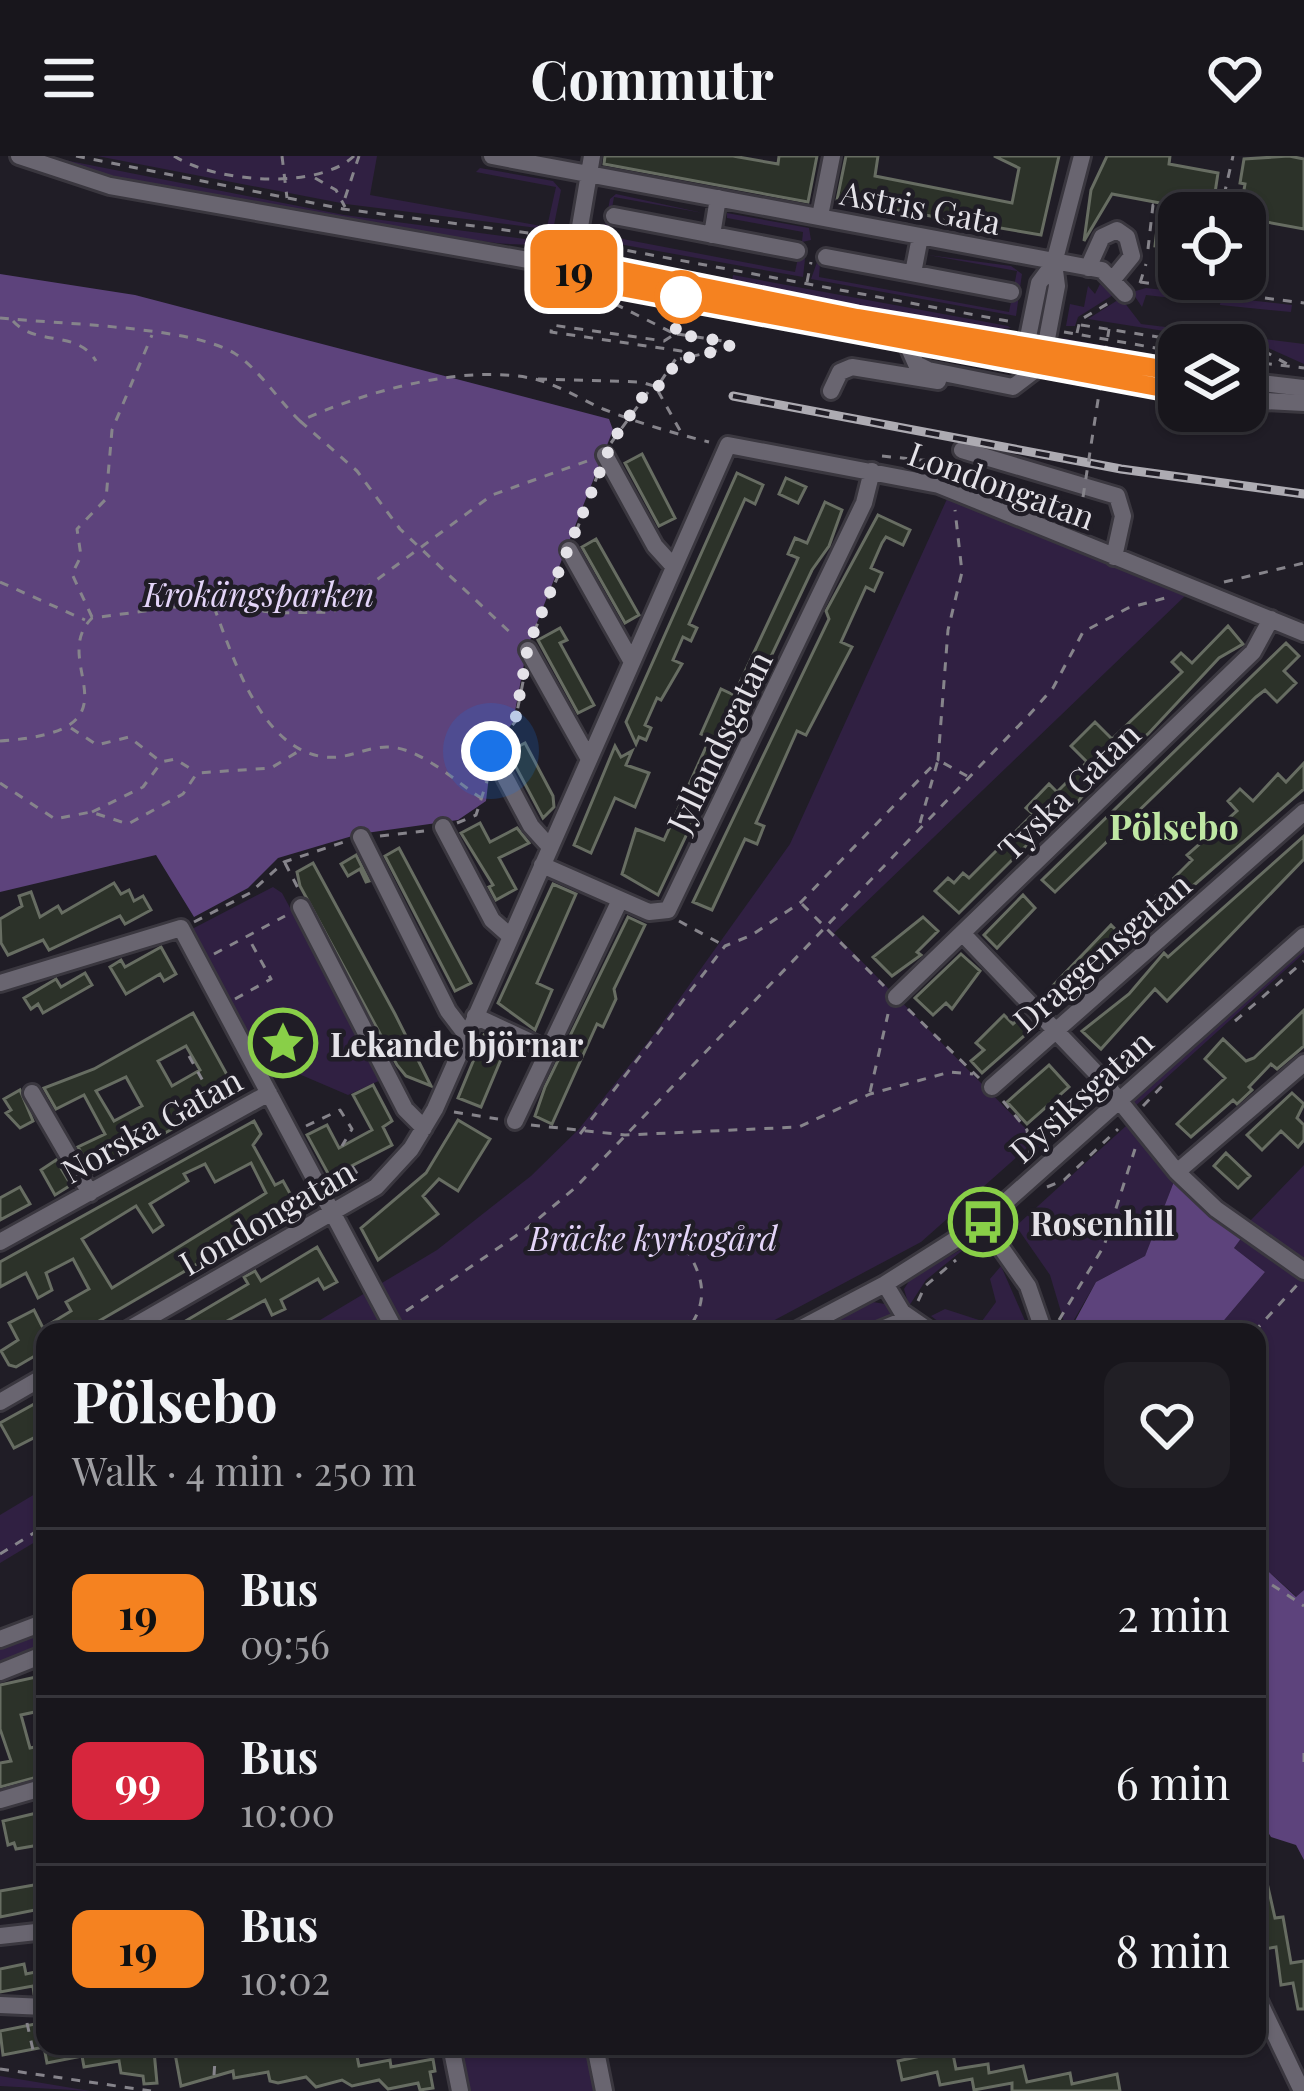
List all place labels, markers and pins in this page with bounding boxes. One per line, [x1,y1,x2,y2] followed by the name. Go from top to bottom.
[656,272,706,322] unlabelled marker
[248,1008,318,1078] place icon: Lekande björnar
[330,1021,584,1065] place label: Lekande björnar
[948,1187,1018,1257] bus stop icon: Rosenhill
[1030,1200,1175,1244] place label: Rosenhill

